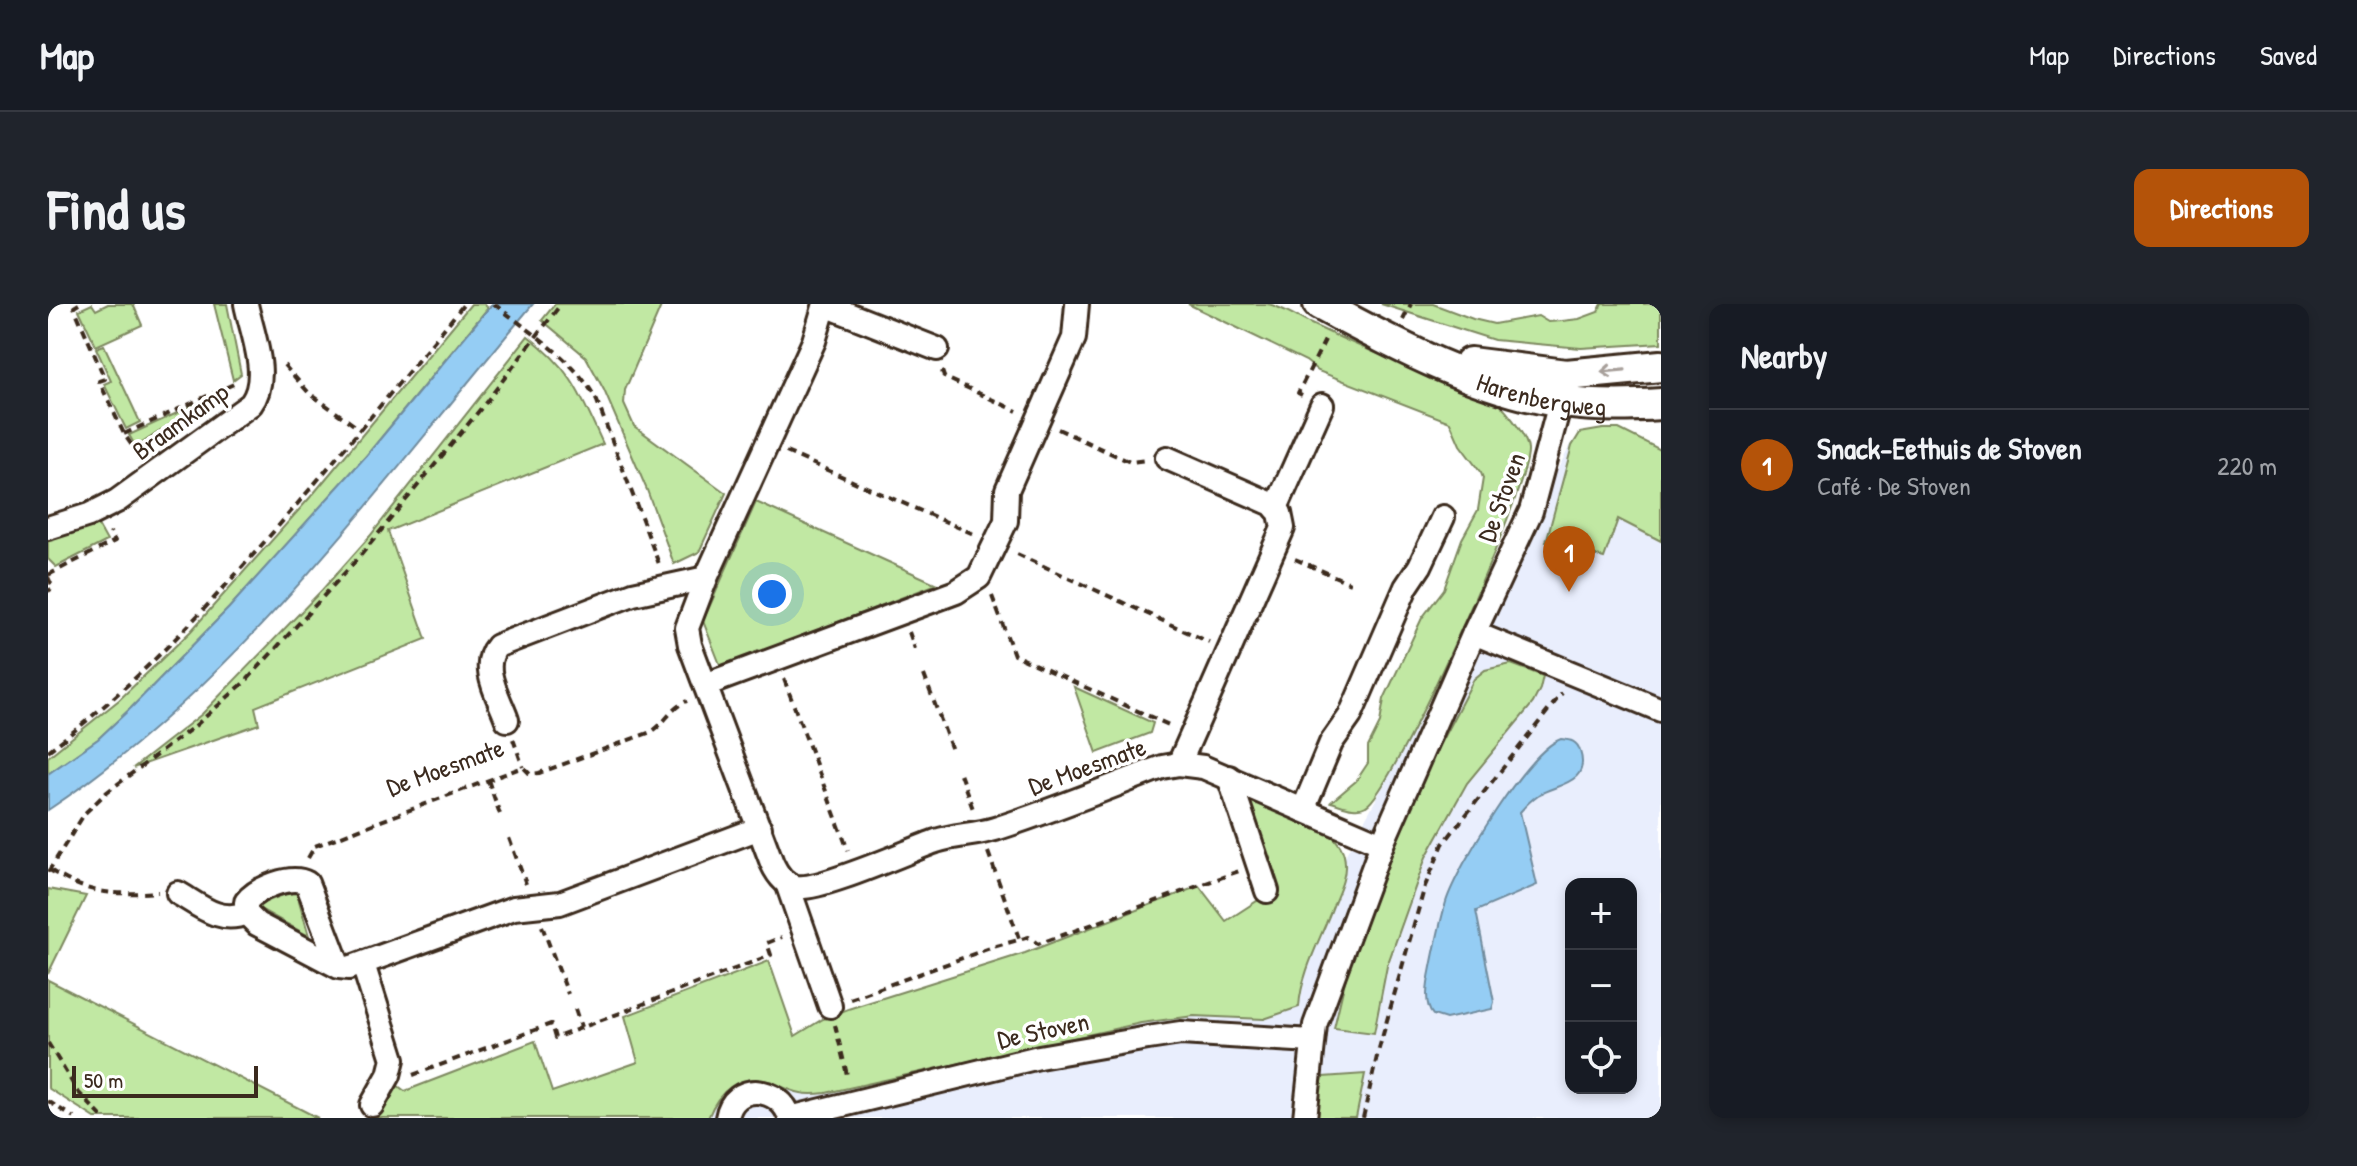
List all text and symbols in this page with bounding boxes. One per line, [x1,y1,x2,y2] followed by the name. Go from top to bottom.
[40,29,94,81] text: Map
[2029,36,2069,74] text: Map
[2113,36,2216,74] text: Directions
[2260,36,2317,74] text: Saved
[2134,169,2309,247] button: Directions
[48,171,186,246] text: Find us
[1741,333,1827,379] text: Nearby
[1472,363,1607,423] street label: Harenbergweg
[1600,364,1627,379] one-way arrow
[125,374,235,468] street label: Braamkamp
[1817,428,2082,468] text: Snack-Eethuis de Stoven
[1469,448,1533,546] street label: De Stoven
[1762,448,1772,483] text: 1
[2217,448,2277,483] text: 220 m
[1817,468,1971,503] text: Café · De Stoven
[1543,526,1595,592] pin: 1
[752,574,792,614] your location
[1024,729,1150,803] street label: De Moesmate
[382,730,508,804] street label: De Moesmate
[1565,878,1637,1094] map controls
[1565,878,1637,950] button: +
[1565,950,1637,1022] button: −
[994,1003,1092,1057] street label: De Stoven
[1565,1022,1637,1094] button: locate
[72,1062,258,1098] scale bar
[84,1065,123,1095] text: 50 m

